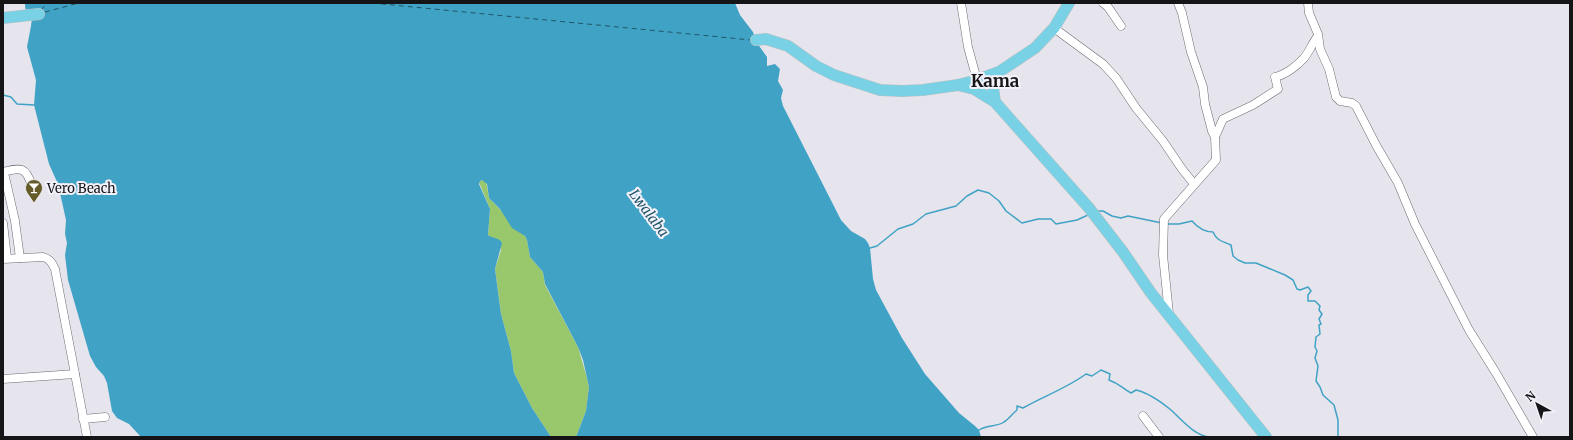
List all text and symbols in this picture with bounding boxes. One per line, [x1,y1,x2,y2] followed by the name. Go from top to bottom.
[971,70,1020,92] district label: Kama
[24,178,44,203] bar icon: Vero Beach
[46,180,116,197] place label: Vero Beach
[625,186,673,240] water label: Lwalaba
[1517,384,1557,424] north arrow
[1523,388,1539,404] text: N

